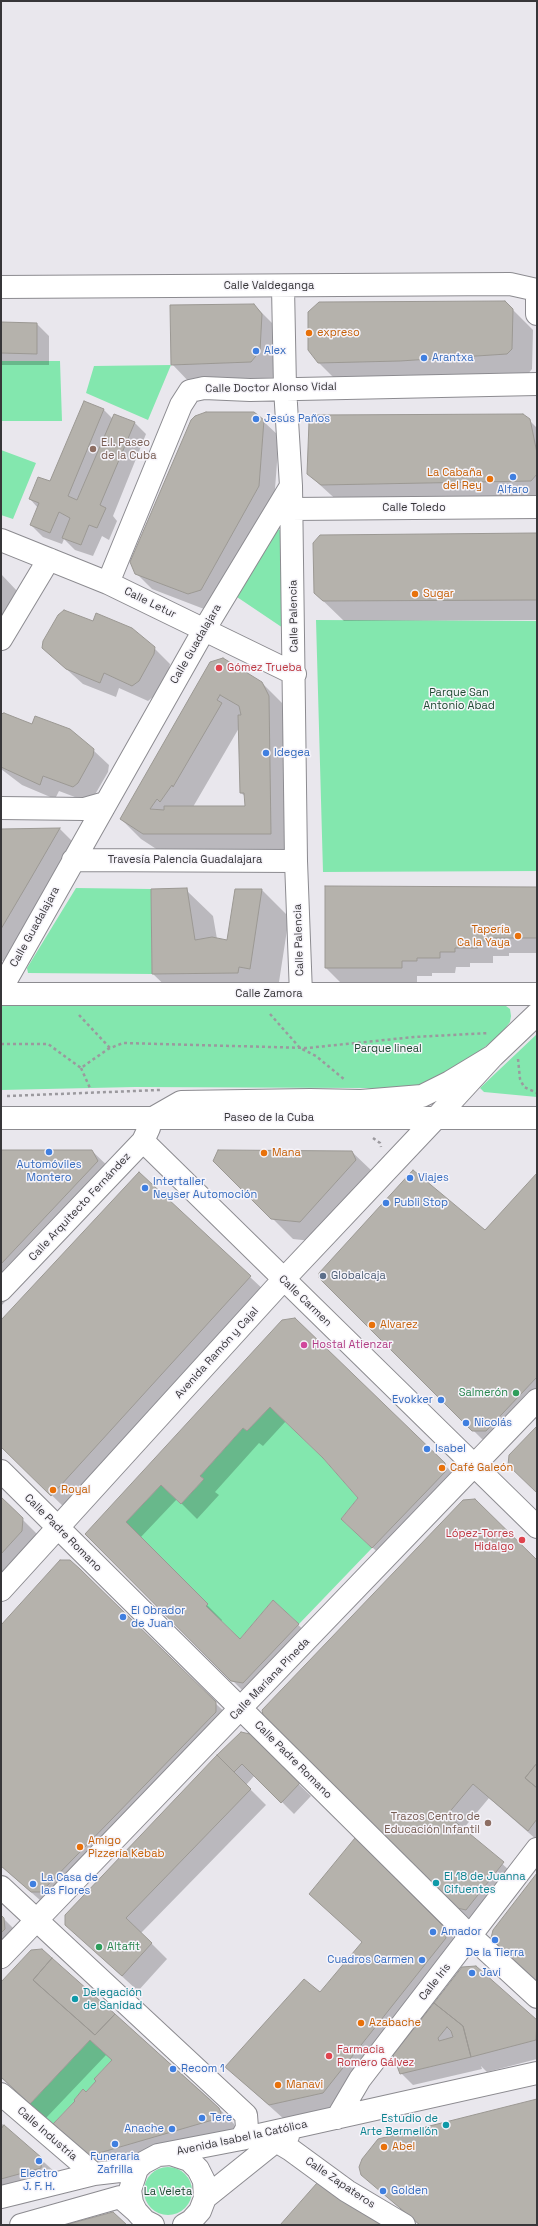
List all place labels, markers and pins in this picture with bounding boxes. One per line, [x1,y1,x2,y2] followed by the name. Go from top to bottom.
[317,326,360,340] place label: expreso
[304,328,314,338] marker: expreso
[264,344,286,358] place label: Alex
[251,346,261,356] marker: Alex
[432,351,474,365] place label: Arantxa
[419,353,429,363] marker: Arantxa
[264,412,330,426] place label: Jesús Paños
[251,414,261,424] marker: Jesús Paños
[101,436,156,462] place label: E.I. Paseo de la Cuba
[88,444,98,454] marker: E.I. Paseo de la Cuba
[427,466,482,492] place label: La Cabaña del Rey
[508,472,518,482] marker: Alfaro
[485,474,495,484] marker: La Cabaña del Rey
[497,483,529,497] place label: Alfaro
[423,587,454,601] place label: Sugar
[410,589,420,599] marker: Sugar
[227,661,302,675] place label: Gómez Trueba
[214,663,224,673] marker: Gómez Trueba
[274,746,310,760] place label: Idegea
[261,748,271,758] marker: Idegea
[457,923,510,949] place label: Tapería Ca la Yaya
[513,931,523,941] marker: Tapería Ca la Yaya
[272,1146,301,1160] place label: Mana
[44,1147,54,1157] marker: Automóviles Montero
[259,1148,269,1158] marker: Mana
[17,1158,81,1184] place label: Automóviles Montero
[418,1171,449,1185] place label: Viajes
[405,1173,415,1183] marker: Viajes
[153,1175,257,1201] place label: Intertaller Neyser Automoción
[140,1183,150,1193] marker: Intertaller Neyser Automoción
[394,1196,448,1210] place label: Publi Stop
[381,1198,391,1208] marker: Publi Stop
[331,1269,386,1283] place label: Globalcaja
[318,1271,328,1281] marker: Globalcaja
[380,1318,418,1332] place label: Alvarez
[367,1320,377,1330] marker: Alvarez
[312,1338,392,1352] place label: Hostal Atienzar
[299,1340,309,1350] marker: Hostal Atienzar
[459,1386,508,1400] place label: Salmerón
[511,1388,521,1398] marker: Salmerón
[392,1393,433,1407] place label: Evokker
[436,1395,446,1405] marker: Evokker
[474,1416,512,1430] place label: Nicolás
[461,1418,471,1428] marker: Nicolás
[435,1442,466,1456] place label: Isabel
[422,1444,432,1454] marker: Isabel
[450,1461,513,1475] place label: Café Galeón
[437,1463,447,1473] marker: Café Galeón
[61,1483,90,1497] place label: Royal
[48,1485,58,1495] marker: Royal
[446,1527,514,1553] place label: López-Torres Hidalgo
[517,1535,527,1545] marker: López-Torres Hidalgo
[131,1604,185,1630] place label: El Obrador de Juan
[118,1612,128,1622] marker: El Obrador de Juan
[384,1810,480,1836] place label: Trazos Centro de Educación Infantil
[483,1818,493,1828] marker: Trazos Centro de Educación Infantil
[88,1834,165,1860] place label: Amigo Pizzería Kebab
[75,1842,85,1852] marker: Amigo Pizzería Kebab
[444,1870,526,1896] place label: El 18 de Juanna Cifuentes
[41,1871,98,1897] place label: La Casa de las Flores
[431,1878,441,1888] marker: El 18 de Juanna Cifuentes
[28,1879,38,1889] marker: La Casa de las Flores
[441,1925,482,1939] place label: Amador
[428,1927,438,1937] marker: Amador
[490,1935,500,1945] marker: De la Tierra
[107,1940,140,1954] place label: Altafit
[94,1942,104,1952] marker: Altafit
[466,1946,524,1960] place label: De la Tierra
[327,1953,414,1967] place label: Cuadros Carmen
[417,1955,427,1965] marker: Cuadros Carmen
[480,1966,501,1980] place label: Javi
[467,1968,477,1978] marker: Javi
[83,1986,142,2012] place label: Delegación de Sanidad
[70,1994,80,2004] marker: Delegación de Sanidad
[369,2016,421,2030] place label: Azabache
[356,2018,366,2028] marker: Azabache
[337,2043,414,2069] place label: Farmacia Romero Gálvez
[324,2051,334,2061] marker: Farmacia Romero Gálvez
[181,2062,225,2076] place label: Recom 1
[168,2064,178,2074] marker: Recom 1
[286,2078,323,2092] place label: Manavi
[273,2080,283,2090] marker: Manavi
[210,2111,232,2125] place label: Tere
[360,2112,438,2138] place label: Estudio de Arte Bermellón
[197,2113,207,2123] marker: Tere
[441,2120,451,2130] marker: Estudio de Arte Bermellón
[124,2122,164,2136] place label: Anache
[167,2124,177,2134] marker: Anache
[110,2139,120,2149] marker: Funeraria Zafrilla
[392,2140,415,2154] place label: Abel
[379,2142,389,2152] marker: Abel
[90,2150,140,2176] place label: Funeraria Zafrilla
[34,2156,44,2166] marker: Electro J. F. H.
[20,2167,58,2193] place label: Electro J. F. H.
[391,2184,428,2198] place label: Golden
[378,2186,388,2196] marker: Golden

